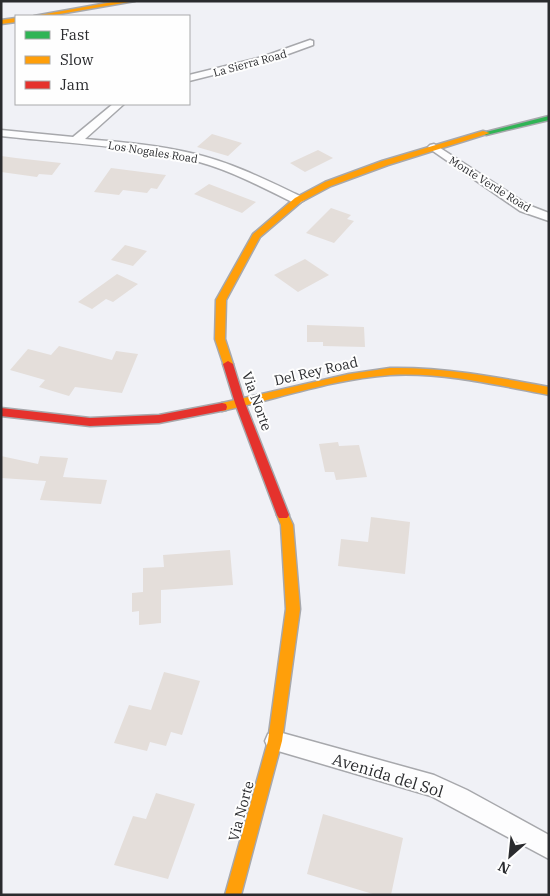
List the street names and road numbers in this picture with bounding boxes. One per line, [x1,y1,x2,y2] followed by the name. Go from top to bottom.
[212,46,289,80] street label: La Sierra Road
[107,138,199,166] street label: Los Nogales Road
[446,153,534,215] street label: Monte Verde Road
[272,352,360,389] street label: Del Rey Road
[238,369,276,433] street label: Via Norte
[330,749,446,801] street label: Avenida del Sol
[224,779,258,843] street label: Via Norte

